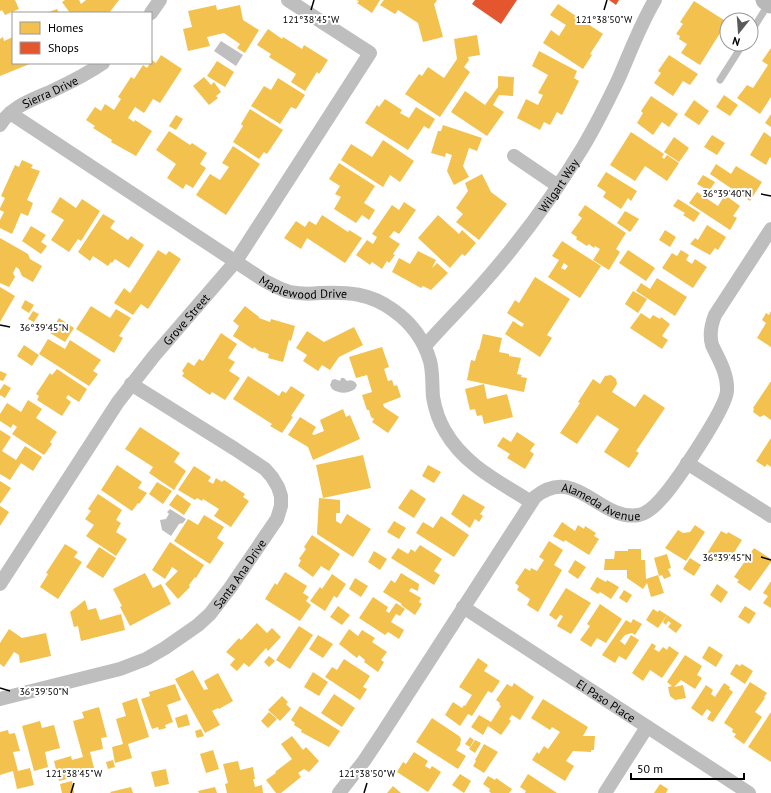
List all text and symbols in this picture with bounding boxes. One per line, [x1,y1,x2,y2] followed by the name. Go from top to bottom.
[12,12,152,64] legend
[719,12,759,52] north arrow
[283,13,340,26] text: 121°38'45"W
[576,13,633,26] text: 121°38'50"W
[48,20,83,35] text: Homes
[731,34,742,49] text: N
[48,40,79,55] text: Shops
[19,72,80,111] street label: Sierra Drive
[535,155,582,215] street label: Wilgart Way
[702,187,752,200] text: 36°39'40"N
[257,272,347,301] street label: Maplewood Drive
[159,290,212,348] street label: Grove Street
[19,321,69,334] text: 36°39'45"N
[561,479,641,523] street label: Alameda Avenue
[210,536,269,611] street label: Santa Ana Drive
[702,551,752,564] text: 36°39'45"N
[574,676,639,725] street label: El Paso Place
[19,685,69,698] text: 36°39'50"N
[631,755,744,781] scale bar
[637,761,663,776] text: 50 m
[46,767,103,780] text: 121°38'45"W
[339,767,396,780] text: 121°38'50"W

